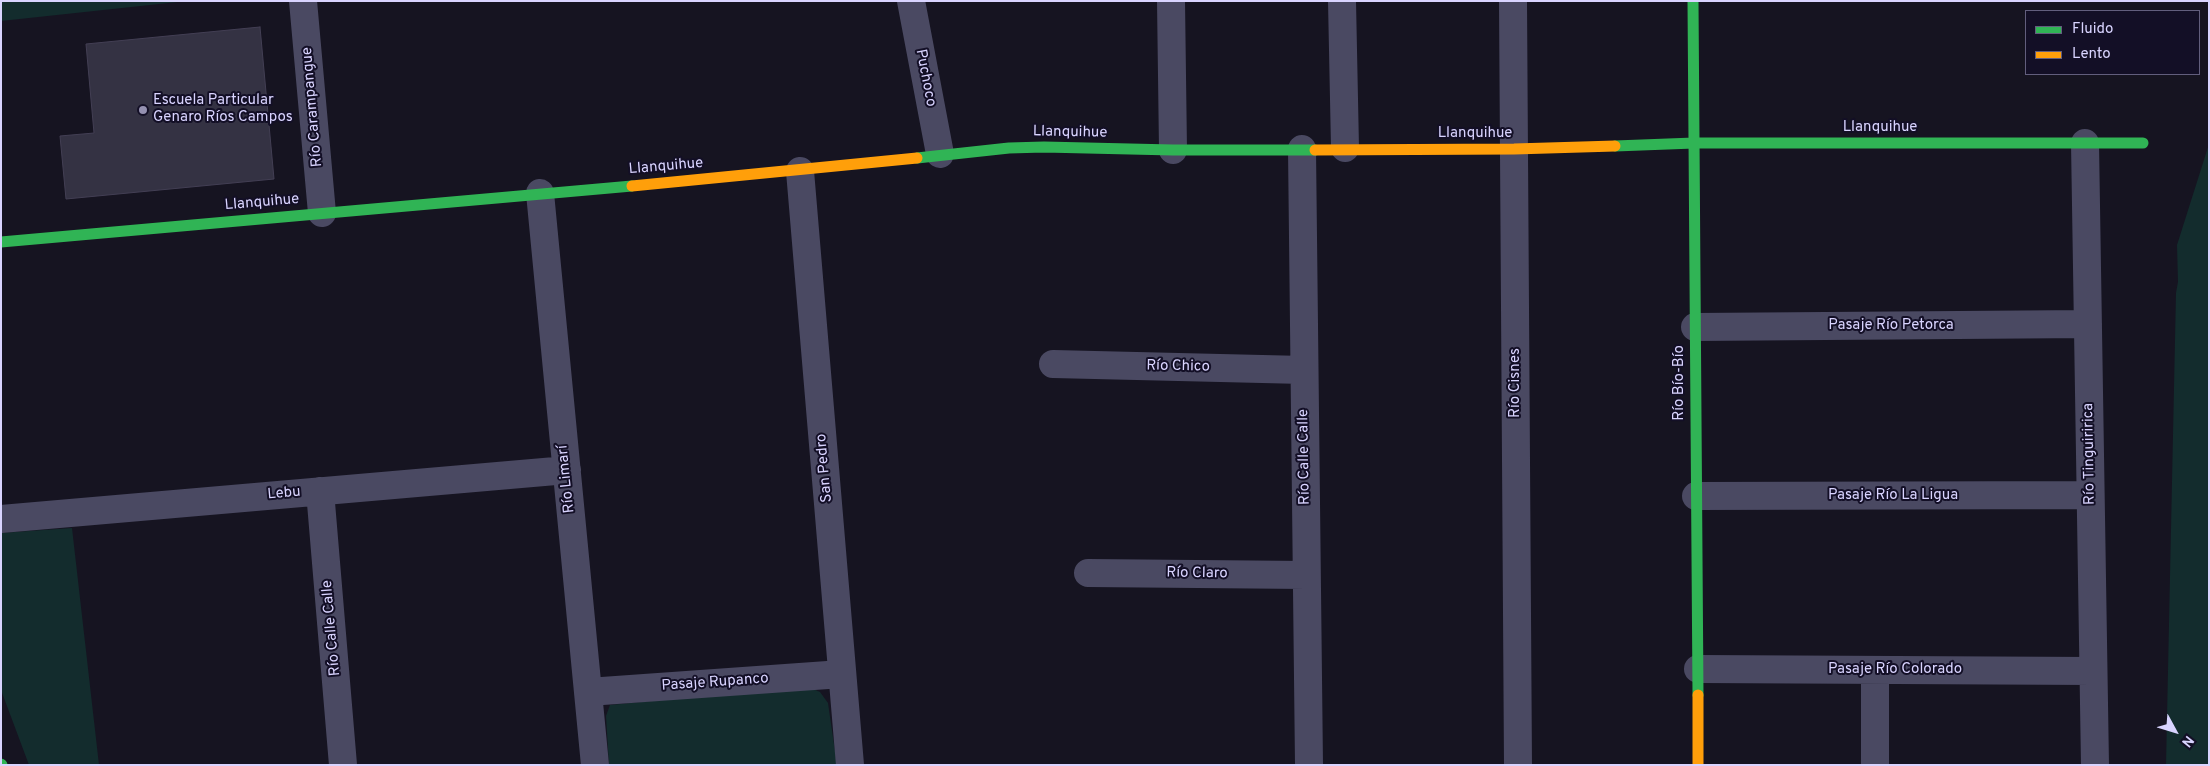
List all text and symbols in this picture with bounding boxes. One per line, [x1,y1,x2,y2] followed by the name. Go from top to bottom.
[2025,10,2200,75] legend
[2072,20,2113,39] text: Fluido
[2072,45,2111,64] text: Lento
[299,46,327,168] street label: Río Carampangue
[911,48,939,108] street label: Puchoco
[153,92,293,127] place label: Escuela Particular Genaro Ríos Campos
[137,104,149,116] marker: Escuela Particular Genaro Ríos Campos
[1843,119,1917,137] street label: Llanquihue
[1033,123,1107,143] street label: Llanquihue
[1438,125,1512,143] street label: Llanquihue
[628,155,704,179] street label: Llanquihue
[224,191,300,215] street label: Llanquihue
[1828,317,1954,335] street label: Pasaje Río Petorca
[1671,345,1689,421] street label: Río Bío-Bío
[1507,348,1525,418] street label: Río Cisnes
[1146,357,1210,377] street label: Río Chico
[2080,403,2100,505] street label: Río Tinguiririca
[1295,409,1315,505] street label: Río Calle Calle
[813,433,837,503] street label: San Pedro
[554,444,580,514] street label: Río Limarí
[267,484,301,504] street label: Lebu
[1828,487,1958,505] street label: Pasaje Río La Ligua
[1166,564,1228,584] street label: Río Claro
[319,579,345,677] street label: Río Calle Calle
[1828,661,1962,679] street label: Pasaje Río Colorado
[661,670,769,696] street label: Pasaje Rupanco
[2150,706,2200,756] north arrow
[2177,731,2197,750] text: N

